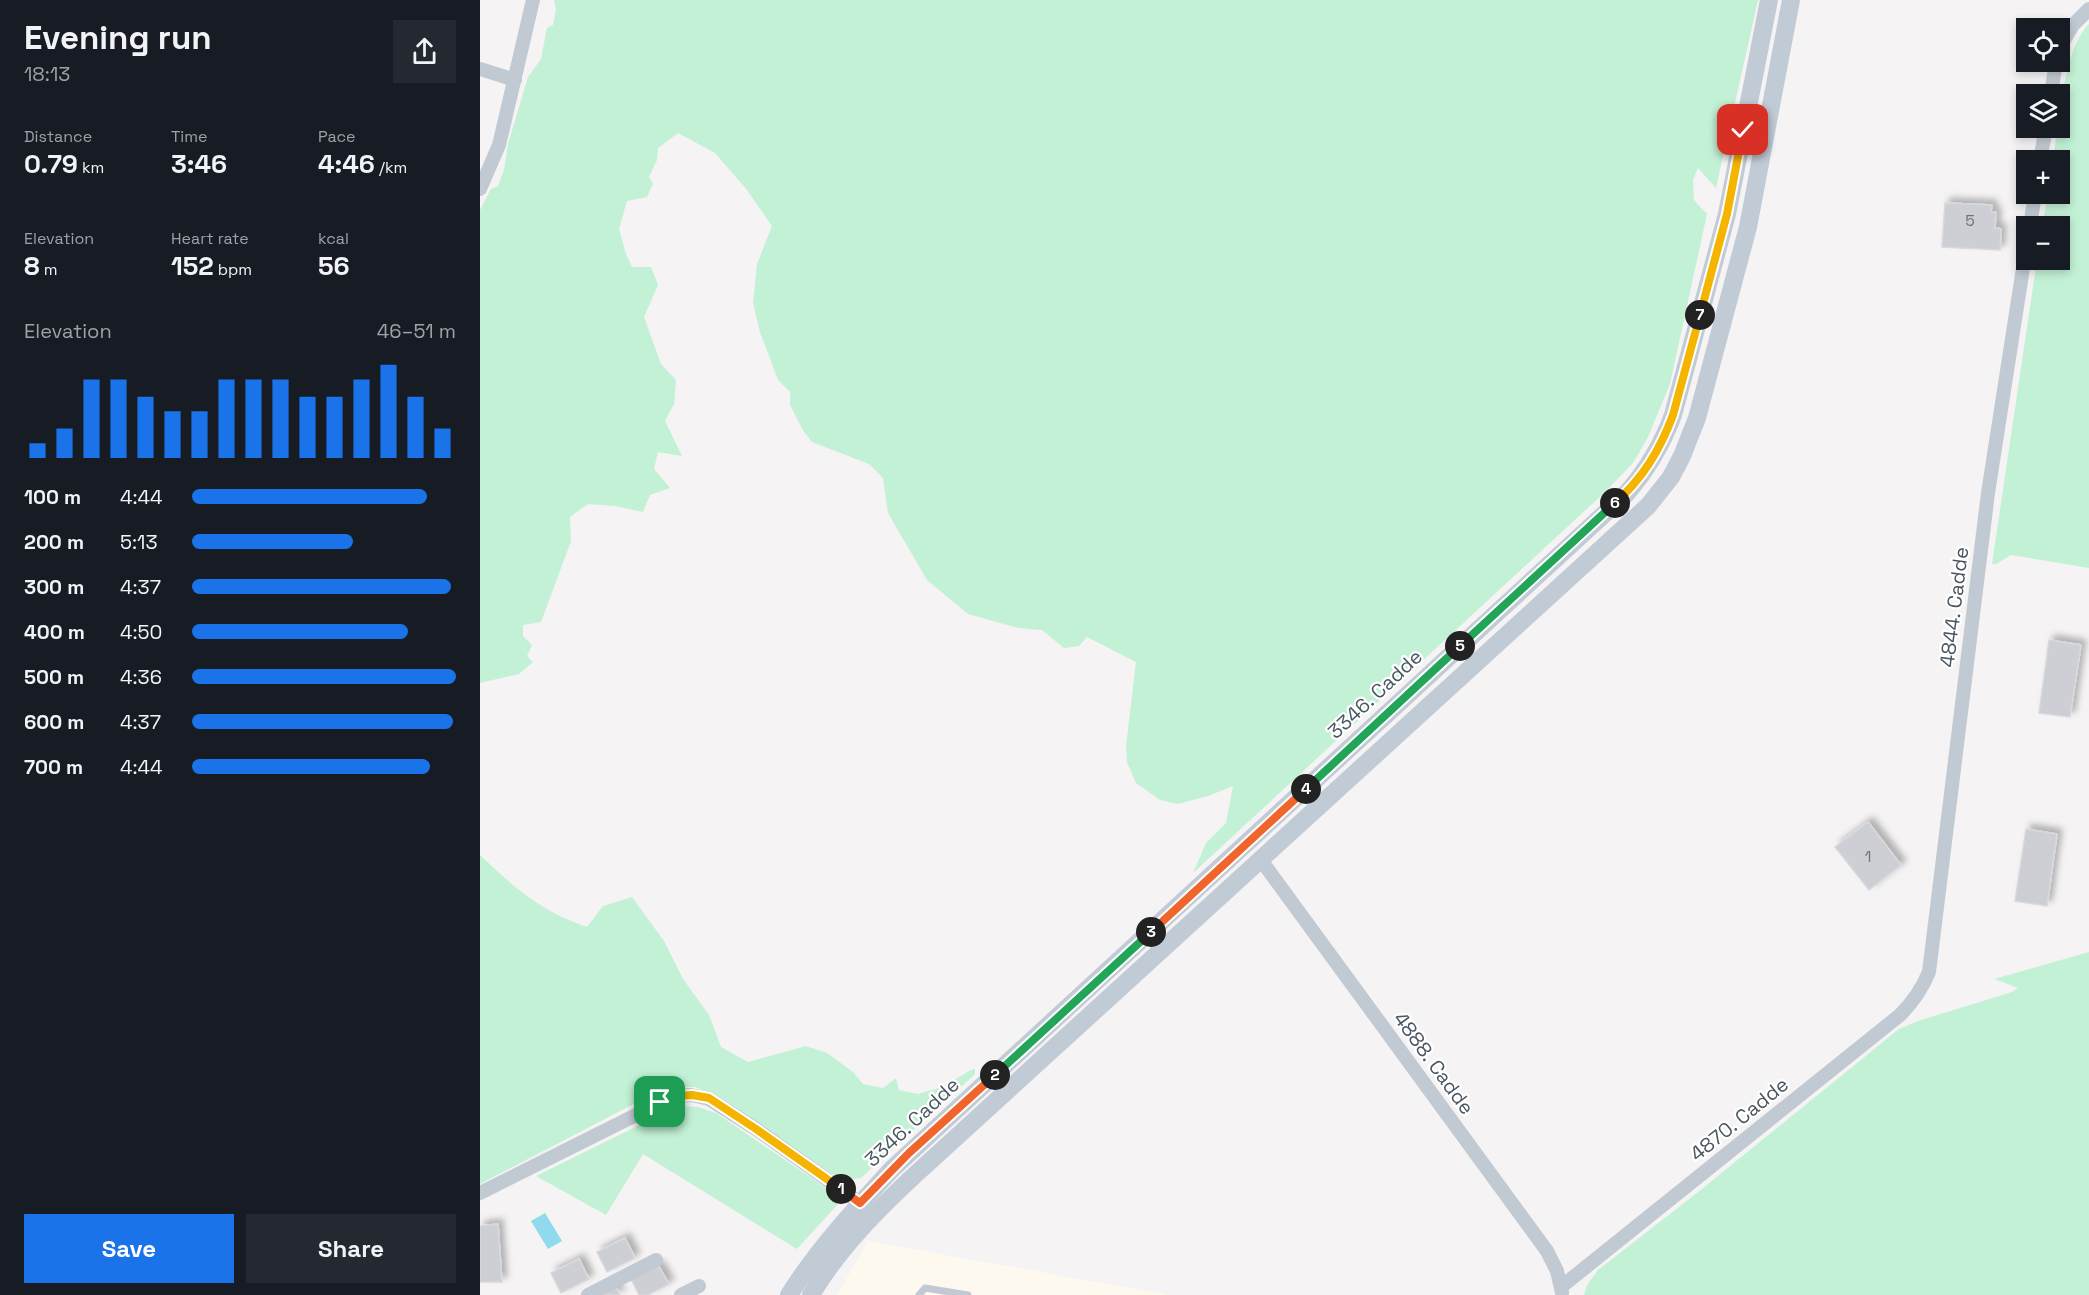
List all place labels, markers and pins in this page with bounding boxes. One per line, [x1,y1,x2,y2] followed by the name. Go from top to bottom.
[1717,104,1768,155] pin
[1685,300,1715,330] pin: 7
[1600,488,1630,518] pin: 6
[1445,631,1475,661] pin: 5
[1291,774,1321,804] pin: 4
[1136,917,1166,947] pin: 3
[980,1060,1010,1090] pin: 2
[634,1076,685,1127] pin
[826,1174,856,1204] pin: 1

